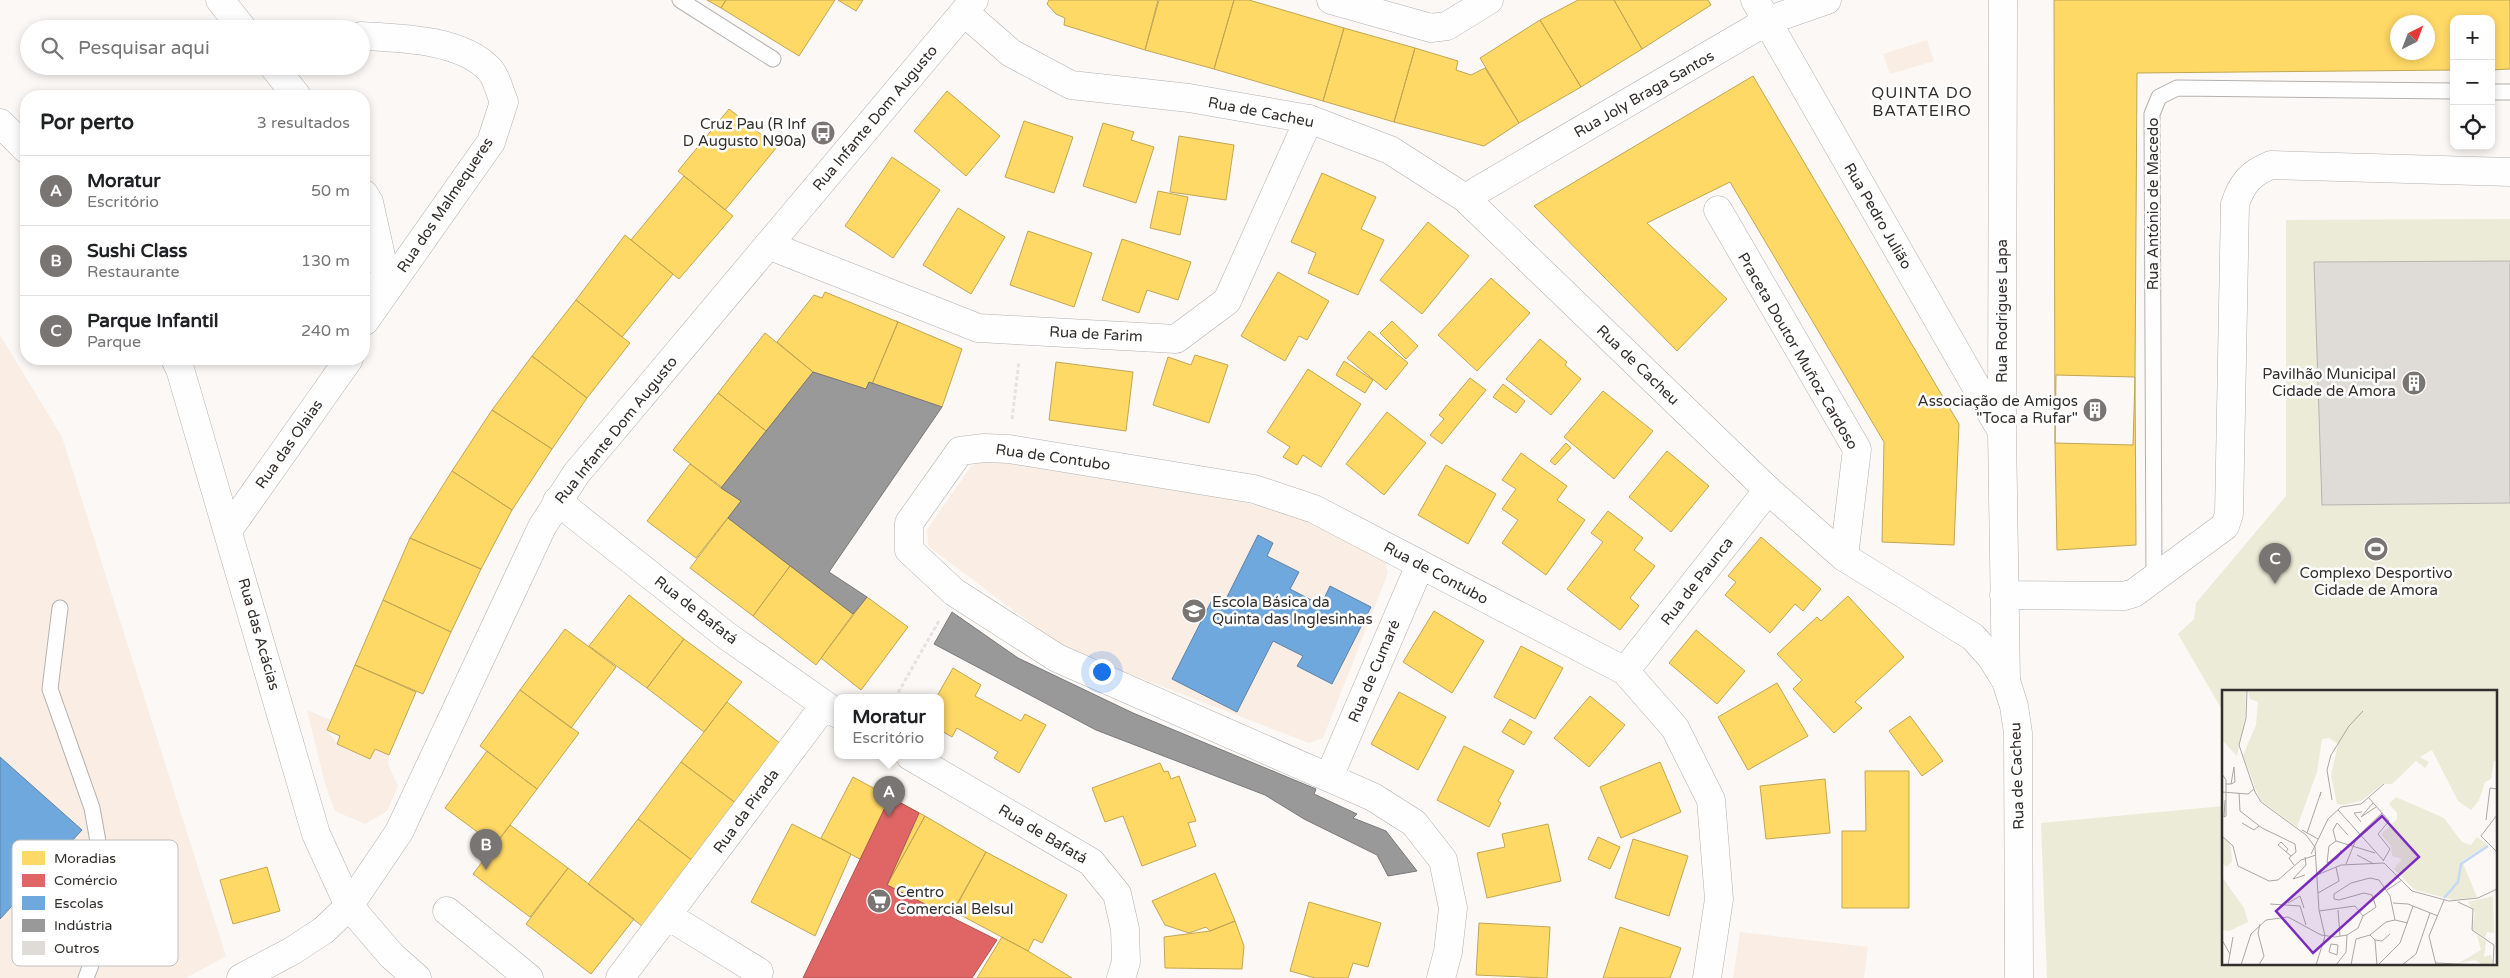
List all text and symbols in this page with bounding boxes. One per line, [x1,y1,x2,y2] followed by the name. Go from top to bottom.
[2390,15,2435,60] north arrow
[2450,15,2495,150] map controls
[2450,15,2495,60] button: +
[20,20,370,75] search box
[38,34,66,62] icon: search
[78,37,210,59] text: Pesquisar aqui
[809,42,941,194] street label: Rua Infante Dom Augusto
[1571,47,1717,141] street label: Rua Joly Braga Santos
[2450,60,2495,105] button: −
[1871,83,1973,121] district label: QUINTA DO BATATEIRO
[1206,93,1316,131] street label: Rua de Cacheu
[2450,105,2495,150] button: locate
[40,110,134,135] text: Por perto
[257,113,350,133] text: 3 resultados
[683,115,806,150] place label: Cruz Pau (R Inf D Augusto N90a)
[2144,118,2162,290] street label: Rua António de Macedo
[810,120,836,146] bus stop icon: Cruz Pau (R Inf D Augusto N90a)
[393,134,497,276] street label: Rua dos Malmequeres
[1840,160,1916,272] street label: Rua Pedro Julião
[87,170,160,192] text: Moratur
[50,181,62,201] text: A
[311,181,350,201] text: 50 m
[87,192,159,212] text: Escritório
[1993,239,2011,383] street label: Rua Rodrigues Lapa
[87,240,187,262] text: Sushi Class
[1734,249,1862,453] street label: Praceta Doutor Muñoz Cardoso
[50,251,62,271] text: B
[301,251,350,271] text: 130 m
[87,262,180,282] text: Restaurante
[87,310,218,332] text: Parque Infantil
[50,321,62,341] text: C
[301,321,350,341] text: 240 m
[1593,321,1683,409] street label: Rua de Cacheu
[1049,323,1143,345] street label: Rua de Farim
[87,332,141,352] text: Parque
[551,353,681,507] street label: Rua Infante Dom Augusto
[2262,365,2396,400] place label: Pavilhão Municipal Cidade de Amora
[2401,370,2427,396] building icon: Pavilhão Municipal Cidade de Amora
[1917,392,2078,427] place label: Associação de Amigos "Toca a Rufar"
[252,396,326,492] street label: Rua das Olaias
[2082,397,2108,423] building icon: Associação de Amigos "Toca a Rufar"
[994,440,1112,474] street label: Rua de Contubo
[1657,533,1737,629] street label: Rua de Paunca
[2363,536,2389,562] sports icon: Complexo Desportivo Cidade de Amora
[1381,538,1491,608] street label: Rua de Contubo
[2259,543,2291,584] pin: C
[2299,564,2453,599] place label: Complexo Desportivo Cidade de Amora
[651,572,741,648] street label: Rua de Bafatá
[234,576,284,692] street label: Rua das Acácias
[1212,593,1373,628] place label: Escola Básica da Quinta das Inglesinhas
[1181,598,1207,624] school or university icon: Escola Básica da Quinta das Inglesinhas
[1344,617,1404,725] street label: Rua de Cumaré
[1089,659,1115,685] your location
[2222,690,2498,966] inset map
[834,694,944,759] popup
[852,706,926,728] text: Moratur
[2006,722,2028,830] street label: Rua de Cacheu
[852,728,924,748] text: Escritório
[709,765,783,857] street label: Rua da Pirada
[873,776,905,817] pin: A
[995,800,1091,868] street label: Rua de Bafatá
[470,829,502,870] pin: B
[12,840,178,966] legend
[54,850,116,867] text: Moradias
[54,872,117,889] text: Comércio
[896,883,1014,918] place label: Centro Comercial Belsul
[866,888,892,914] supermarket icon: Centro Comercial Belsul
[54,895,104,912] text: Escolas
[54,917,112,934] text: Indústria
[54,940,100,957] text: Outros

